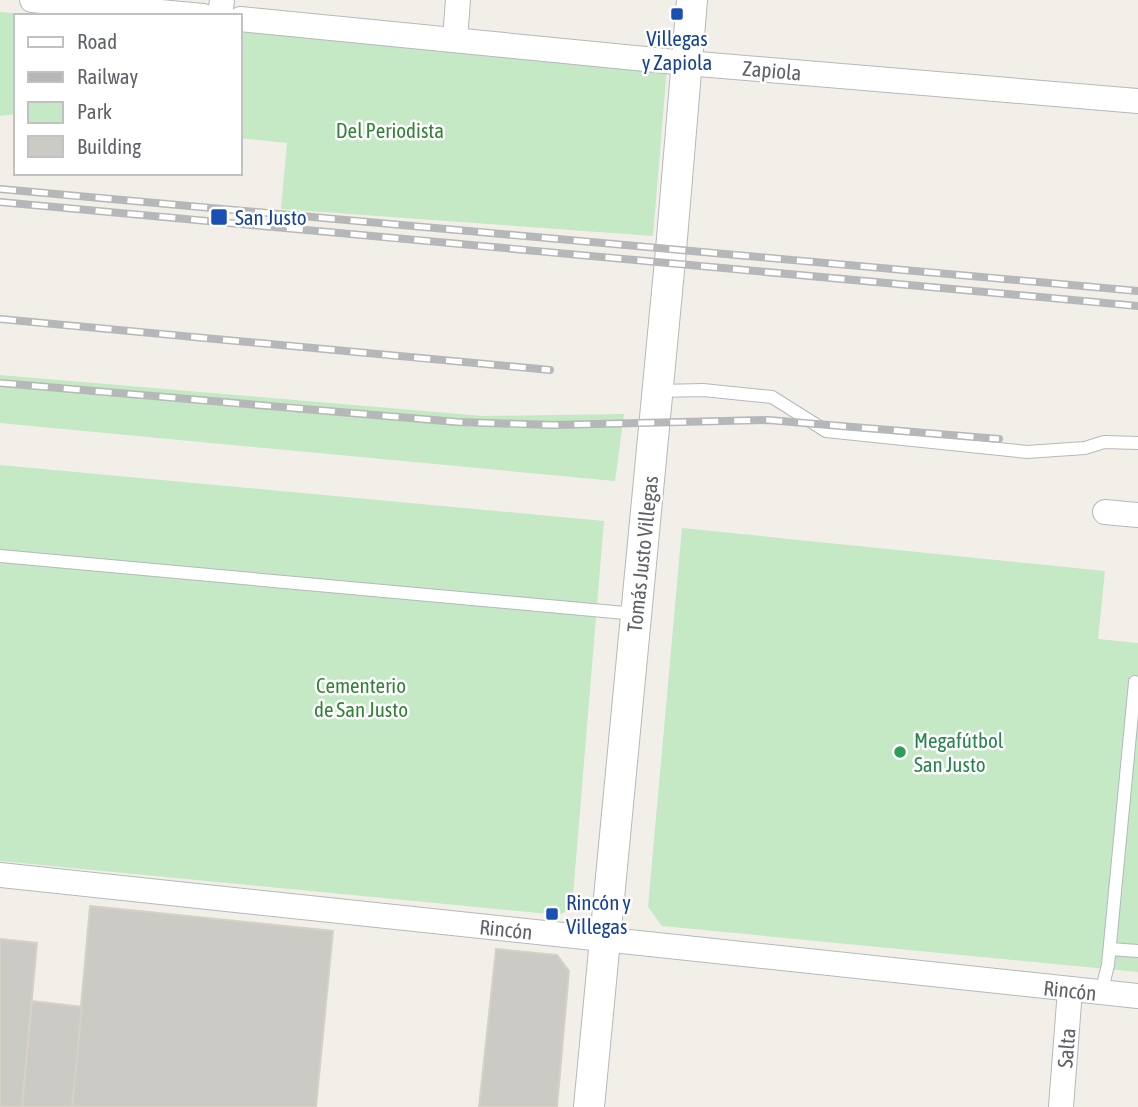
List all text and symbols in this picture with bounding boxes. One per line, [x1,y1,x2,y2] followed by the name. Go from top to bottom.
[669,6,685,22] marker: Villegas y Zapiola
[14,14,242,175] legend
[642,26,712,74] place label: Villegas y Zapiola
[77,29,117,53] text: Road
[741,55,803,85] street label: Zapiola
[77,64,139,88] text: Railway
[77,99,112,123] text: Park
[336,118,444,142] park label: Del Periodista
[77,134,141,158] text: Building
[235,205,307,229] place label: San Justo
[209,207,229,227] marker: San Justo
[622,475,662,633] street label: Tomás Justo Villegas
[314,673,408,721] park label: Cementerio de San Justo
[914,728,1004,776] place label: Megafútbol San Justo
[892,744,908,760] marker: Megafútbol San Justo
[566,890,631,938] place label: Rincón y Villegas
[544,906,560,922] marker: Rincón y Villegas
[478,914,534,944] street label: Rincón
[1042,975,1098,1005] street label: Rincón
[1052,1027,1080,1069] street label: Salta

